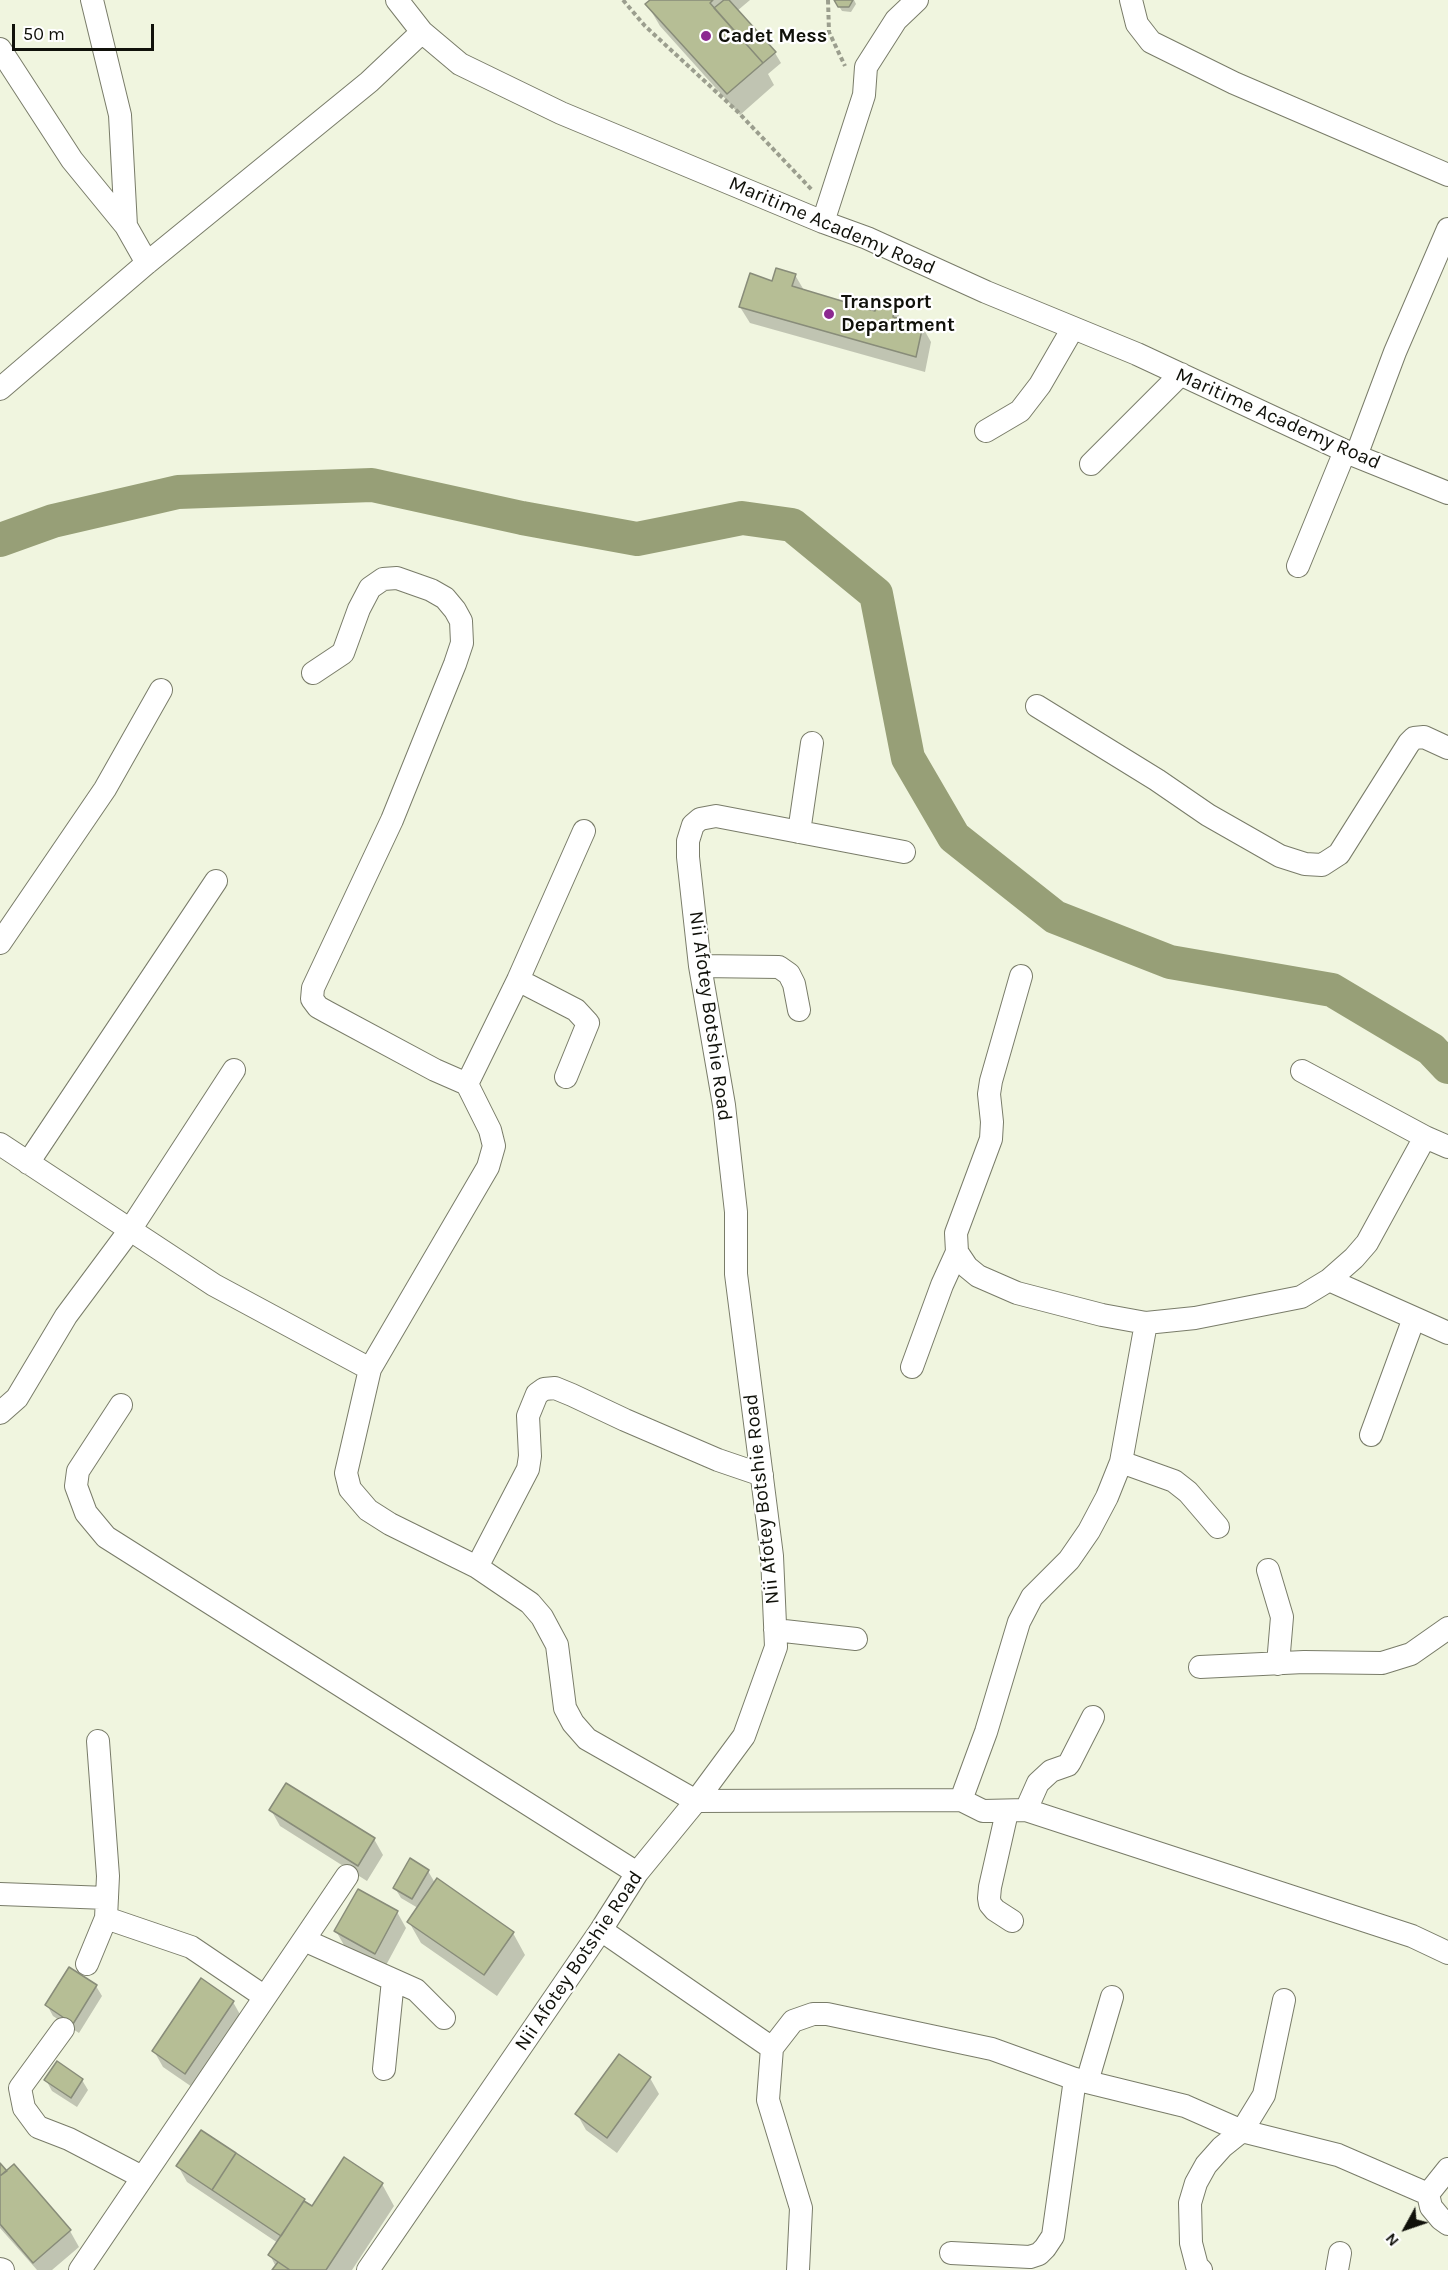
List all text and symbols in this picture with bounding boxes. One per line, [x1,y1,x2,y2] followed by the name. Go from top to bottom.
[15,12,158,50] scale bar
[23,23,65,45] text: 50 m
[718,24,827,48] place label: Cadet Mess
[699,29,713,43] marker: Cadet Mess
[725,172,939,280] street label: Maritime Academy Road
[841,290,955,337] place label: Transport Department
[822,307,836,321] marker: Transport Department
[1172,363,1384,475] street label: Maritime Academy Road
[683,910,737,1122] street label: Nii Afotey Botshie Road
[739,1392,785,1606] street label: Nii Afotey Botshie Road
[510,1867,648,2055] street label: Nii Afotey Botshie Road
[1376,2198,1436,2258] north arrow
[1381,2229,1403,2250] text: N

